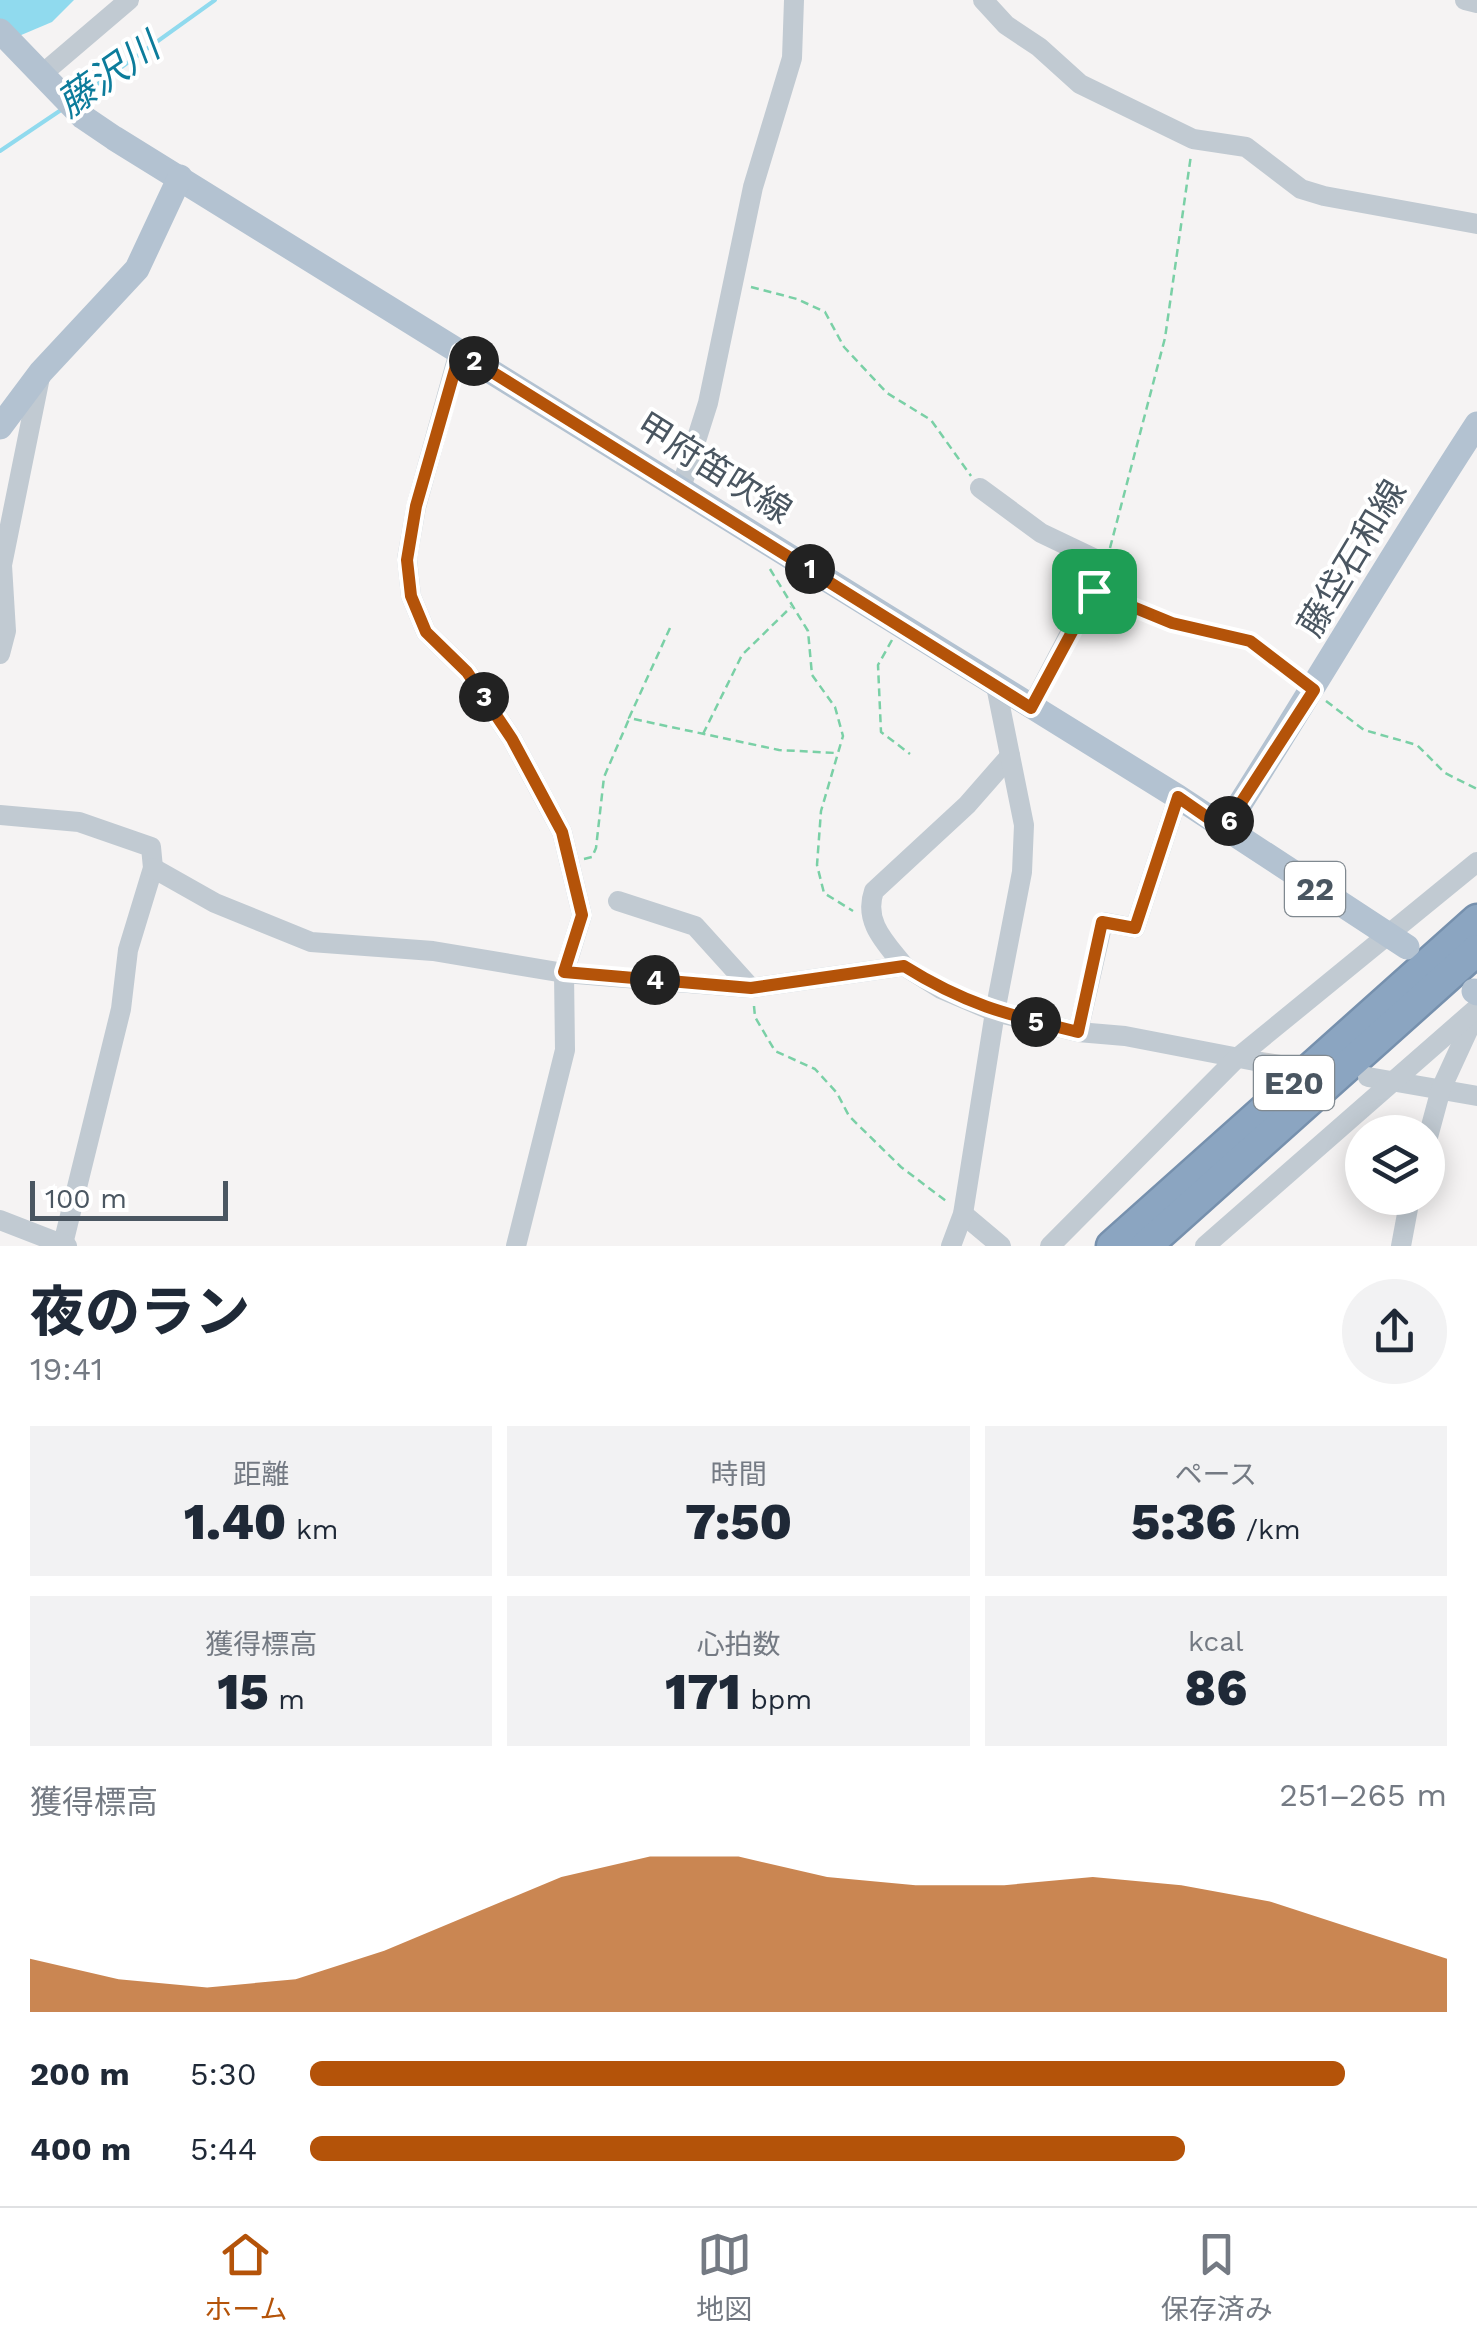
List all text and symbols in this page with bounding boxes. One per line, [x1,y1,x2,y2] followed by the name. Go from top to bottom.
[49,22,171,126] water label: 藤沢川
[449,336,499,386] pin: 2
[466,344,482,377] text: 2
[629,404,799,532] street label: 甲府笛吹線
[1289,472,1415,644] street label: 藤垈石和線
[785,544,835,594] pin: 1
[1052,549,1137,634] pin
[804,552,816,585] text: 1
[1067,564,1122,619] icon: arrive
[459,672,509,722] pin: 3
[476,680,492,713] text: 3
[1204,796,1254,846] pin: 6
[1220,804,1238,837] text: 6
[1285,862,1345,916] road number: 22
[630,955,680,1005] pin: 4
[646,963,664,996] text: 4
[1011,997,1061,1047] pin: 5
[1028,1005,1044,1038] text: 5
[1254,1056,1334,1110] road number: E20
[1345,1115,1445,1215] map controls
[1345,1115,1445,1215] button: layers
[30,1176,228,1220] scale bar
[45,1182,127,1215] text: 100 m
[1342,1279,1447,1384] button: share
[30,1280,250,1344] text: 夜のラン
[30,1350,103,1388] text: 19:41
[233,1458,289,1491] text: 距離
[710,1458,767,1491] text: 時間
[1175,1458,1257,1491] text: ペース
[184,1492,286,1551] text: 1.40
[685,1492,792,1551] text: 7:50
[1131,1492,1236,1551] text: 5:36
[286,1513,339,1546] text: km
[1236,1513,1301,1546] text: /km
[1188,1625,1244,1658] text: kcal
[205,1628,317,1661] text: 獲得標高
[696,1628,781,1661] text: 心拍数
[1185,1658,1247,1717] text: 86
[217,1662,269,1721] text: 15
[665,1662,741,1721] text: 171
[269,1683,305,1716] text: m
[741,1683,812,1716] text: bpm
[1279,1776,1447,1814] text: 251–265 m
[30,1783,158,1821] text: 獲得標高
[30,2055,130,2093] text: 200 m
[190,2055,257,2093] text: 5:30
[30,2130,131,2168] text: 400 m
[190,2130,257,2168] text: 5:44
[204,2227,287,2327] tab: ホーム
[696,2227,752,2327] tab: 地図
[1161,2227,1273,2327] tab: 保存済み

